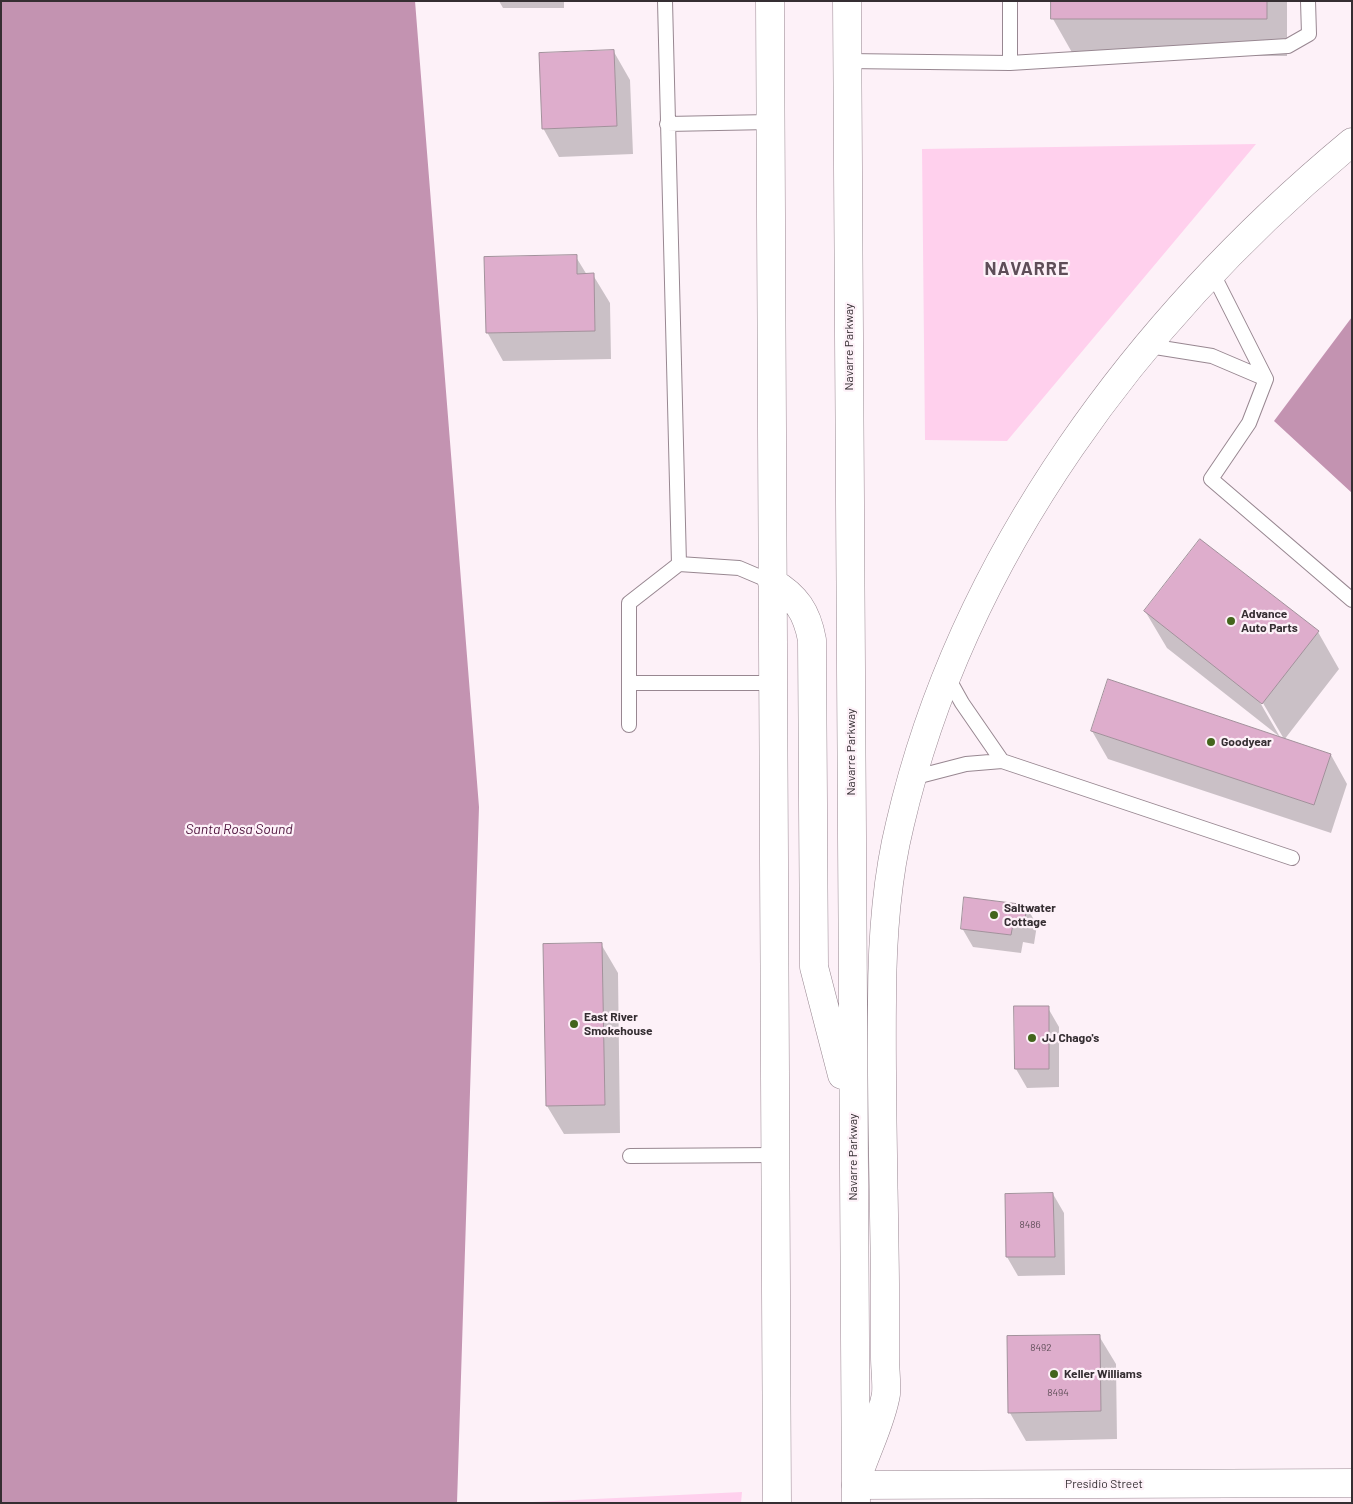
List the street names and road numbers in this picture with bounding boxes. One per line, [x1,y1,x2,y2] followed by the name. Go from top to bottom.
[842,303,856,391] street label: Navarre Parkway
[844,708,858,796] street label: Navarre Parkway
[846,1113,860,1201] street label: Navarre Parkway
[1065,1477,1143,1491] street label: Presidio Street

